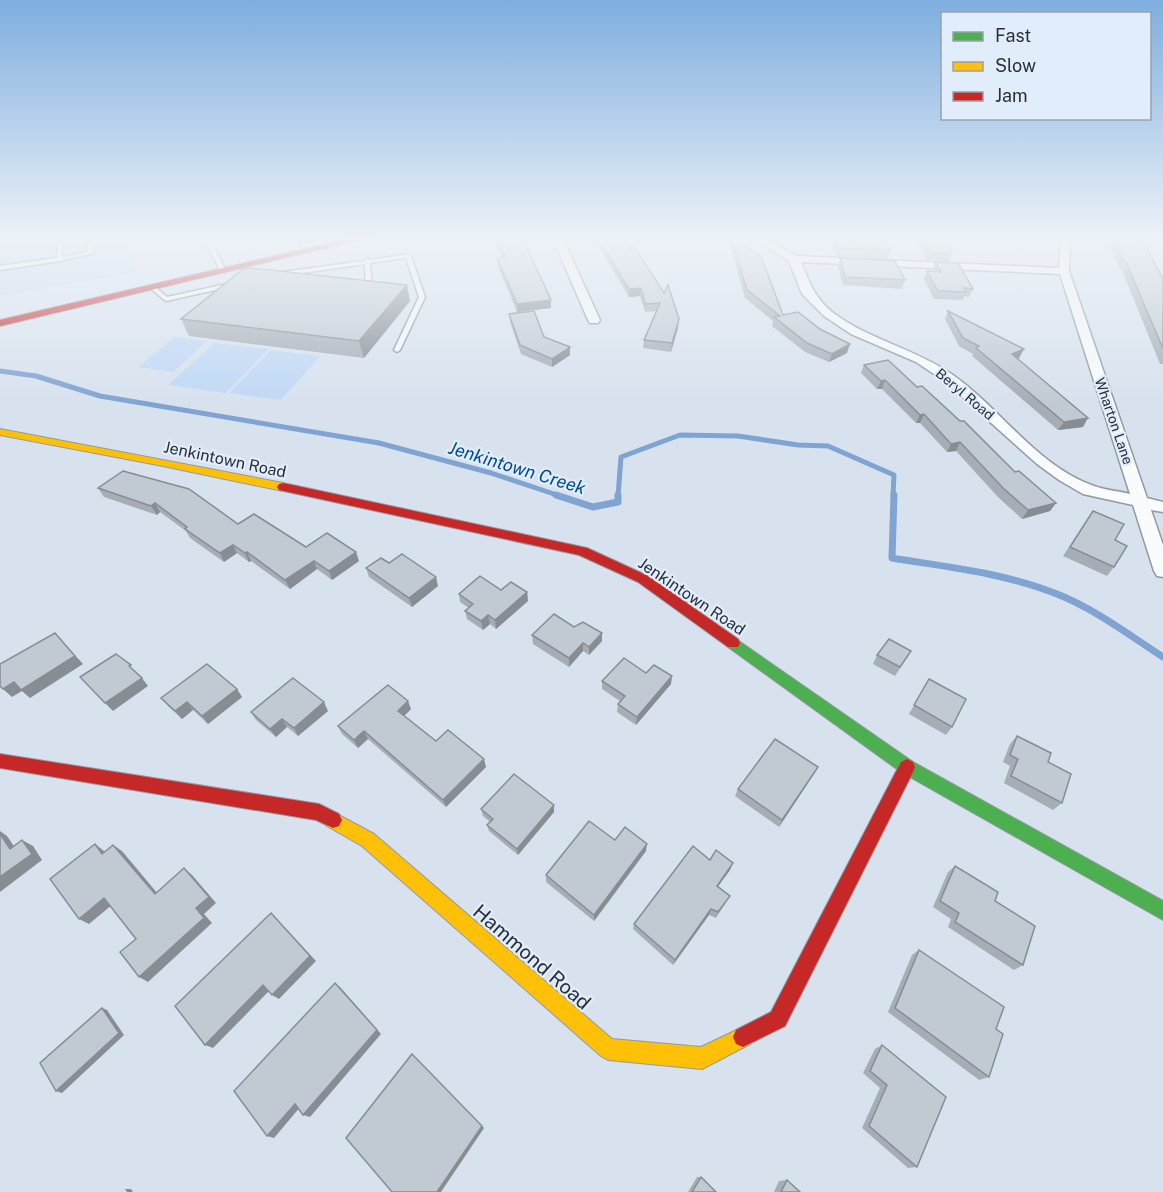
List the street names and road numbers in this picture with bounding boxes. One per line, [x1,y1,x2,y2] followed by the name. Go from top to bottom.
[933,365,997,423] street label: Beryl Road
[1092,376,1136,467] street label: Wharton Lane
[162,437,288,482] street label: Jenkintown Road
[635,554,749,639] street label: Jenkintown Road
[468,899,596,1015] street label: Hammond Road

